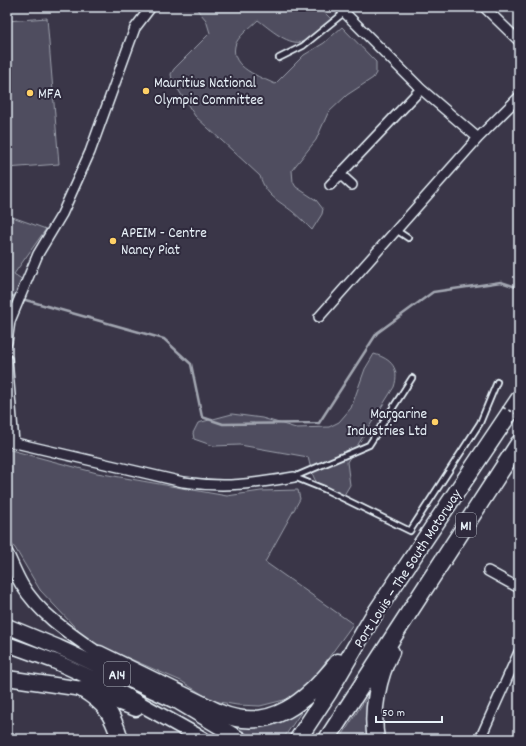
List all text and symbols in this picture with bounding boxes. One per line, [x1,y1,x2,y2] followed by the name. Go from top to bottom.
[154,73,264,112] place label: Mauritius National Olympic Committee
[38,84,62,106] place label: MFA
[141,86,151,96] marker: Mauritius National Olympic Committee
[25,88,35,98] marker: MFA
[121,223,207,262] place label: APEIM - Centre Nancy Piat
[108,236,118,246] marker: APEIM - Centre Nancy Piat
[347,404,427,443] place label: Margarine Industries Ltd
[430,417,440,427] marker: Margarine Industries Ltd
[349,485,469,653] street label: Port Louis – The South Motorway
[456,513,476,537] road number: M1
[104,662,130,686] road number: A14
[376,698,442,724] scale bar
[382,705,405,722] text: 50 m

